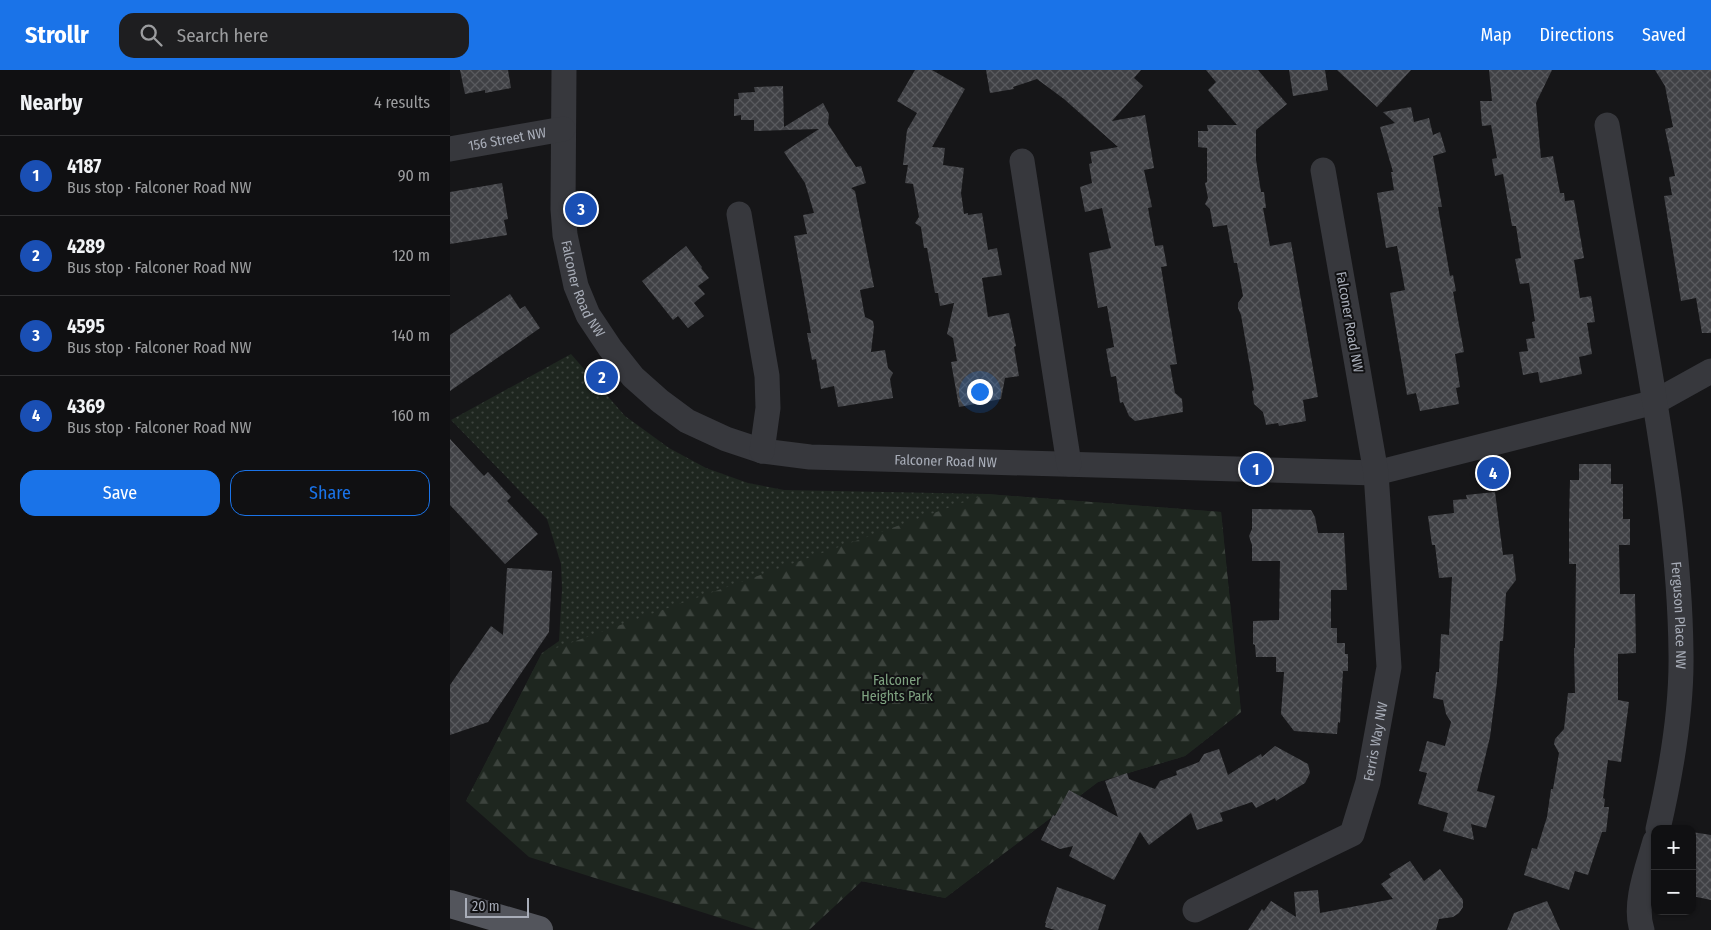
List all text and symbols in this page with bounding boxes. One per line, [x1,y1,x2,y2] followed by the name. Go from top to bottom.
[119,13,469,58] search box
[25,21,89,49] text: Strollr
[137,21,165,49] icon: search
[177,24,268,47] text: Search here
[1480,24,1512,46] text: Map
[1540,24,1614,46] text: Directions
[1642,24,1686,46] text: Saved
[20,90,82,116] text: Nearby
[374,93,430,112] text: 4 results
[467,124,548,155] street label: 156 Street NW
[67,155,101,178] text: 4187
[33,166,39,185] text: 1
[398,166,430,185] text: 90 m
[67,178,252,197] text: Bus stop · Falconer Road NW
[565,190,597,228] pin: 3
[67,235,105,258] text: 4289
[557,239,609,341] street label: Falconer Road NW
[32,246,40,265] text: 2
[392,246,430,265] text: 120 m
[67,258,252,277] text: Bus stop · Falconer Road NW
[1332,270,1367,375] street label: Falconer Road NW
[67,315,105,338] text: 4595
[32,326,40,345] text: 3
[392,326,430,345] text: 140 m
[67,338,252,357] text: Bus stop · Falconer Road NW
[586,358,618,396] pin: 2
[967,379,993,405] your location
[67,395,105,418] text: 4369
[32,406,40,425] text: 4
[391,406,430,425] text: 160 m
[67,418,252,437] text: Bus stop · Falconer Road NW
[1240,450,1272,488] pin: 1
[894,451,998,471] street label: Falconer Road NW
[1477,454,1509,492] pin: 4
[20,470,220,516] button: Save
[230,470,430,516] button: Share
[1667,561,1689,670] street label: Ferguson Place NW
[861,672,933,705] park label: Falconer Heights Park
[1360,700,1392,783] street label: Ferris Way NW
[1651,825,1696,915] map controls
[1651,825,1696,870] button: +
[1651,870,1696,915] button: −
[465,895,529,918] scale bar
[472,898,500,915] text: 20 m

